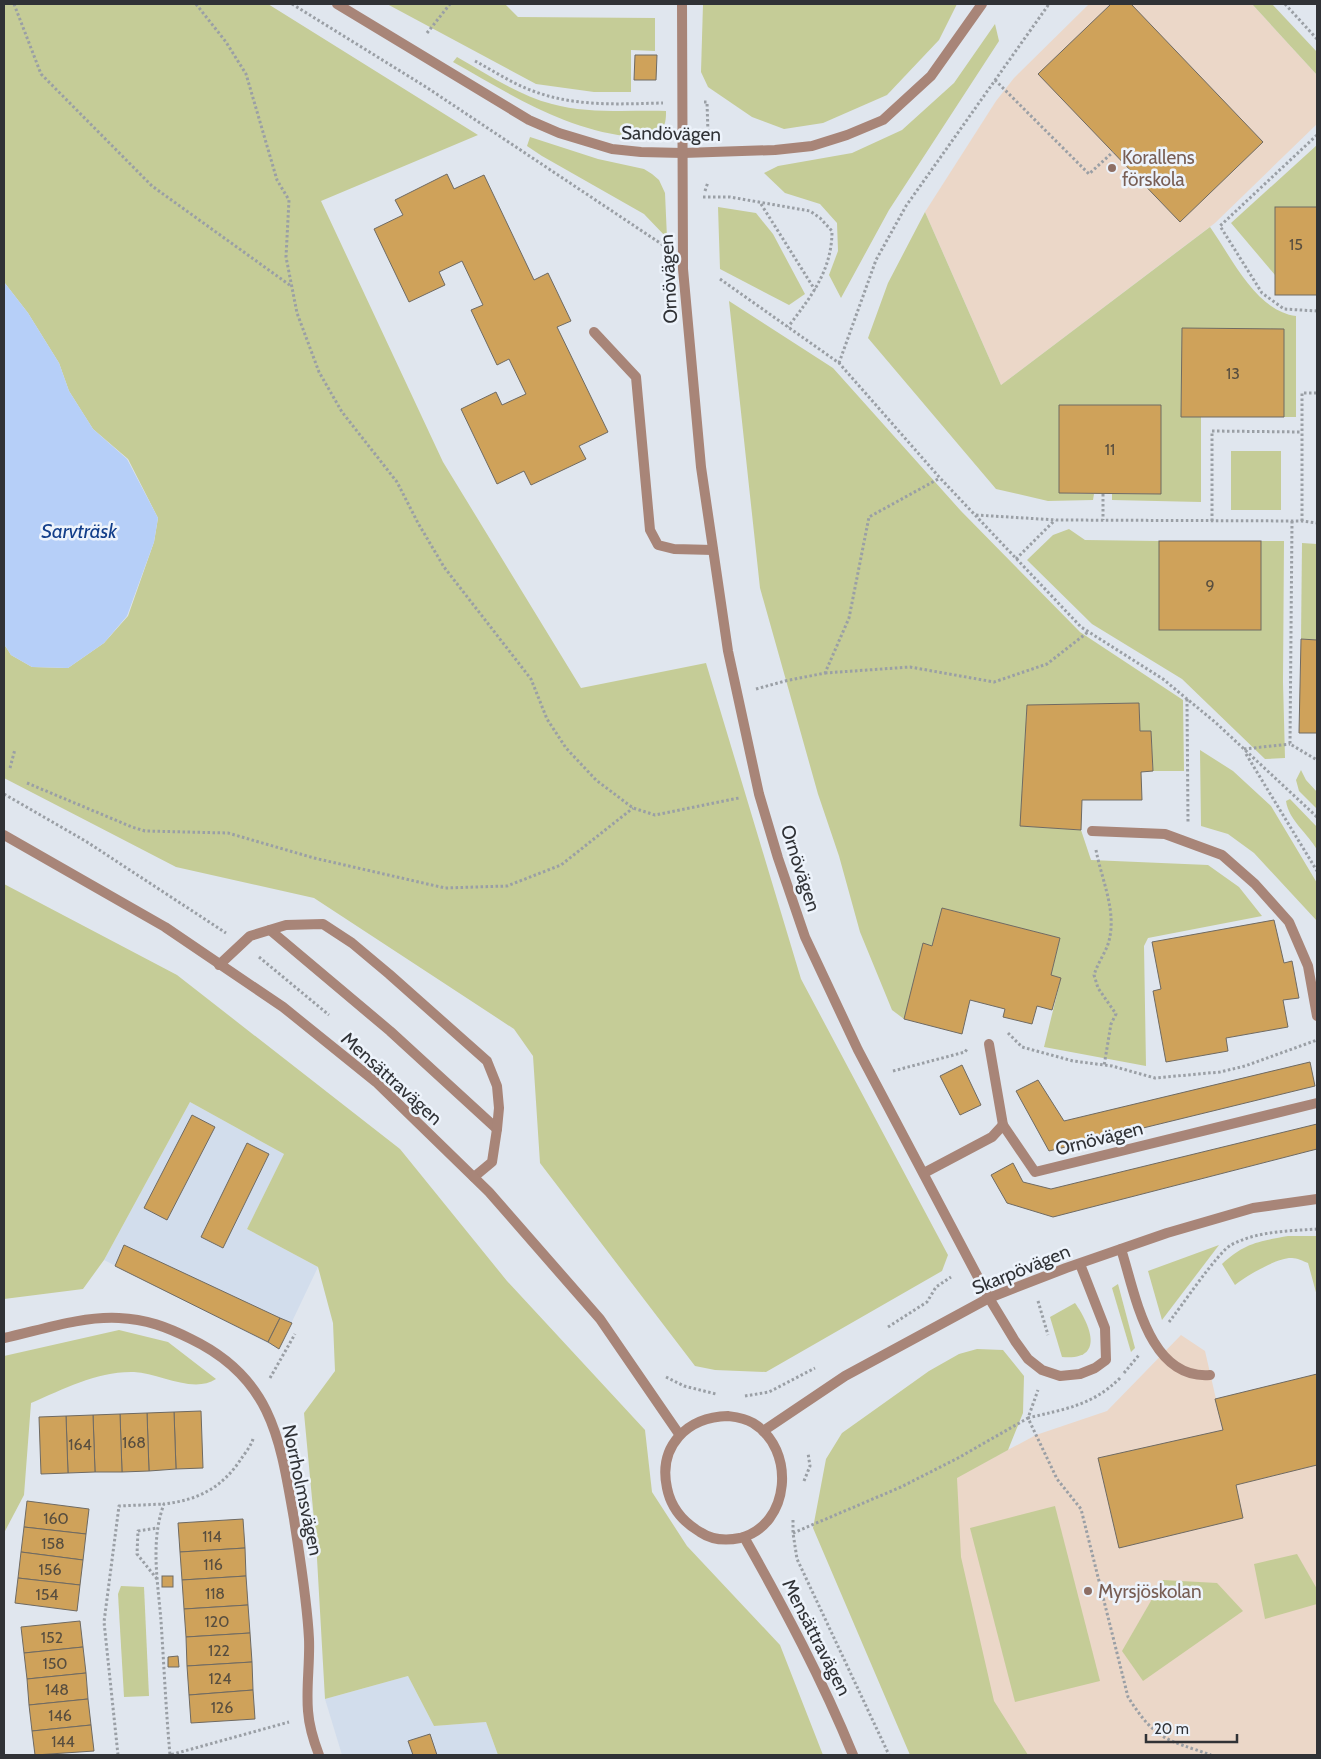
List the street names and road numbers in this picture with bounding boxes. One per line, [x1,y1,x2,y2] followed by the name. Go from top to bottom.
[621,121,721,146] street label: Sandövägen
[655,234,682,324] street label: Ornövägen
[776,822,825,914] street label: Ornövägen
[336,1027,447,1130] street label: Mensättravägen
[1053,1116,1145,1160] street label: Ornövägen
[969,1239,1074,1300] street label: Skarpövägen
[277,1422,328,1558] street label: Norrholmsvägen
[777,1575,856,1699] street label: Mensättravägen

